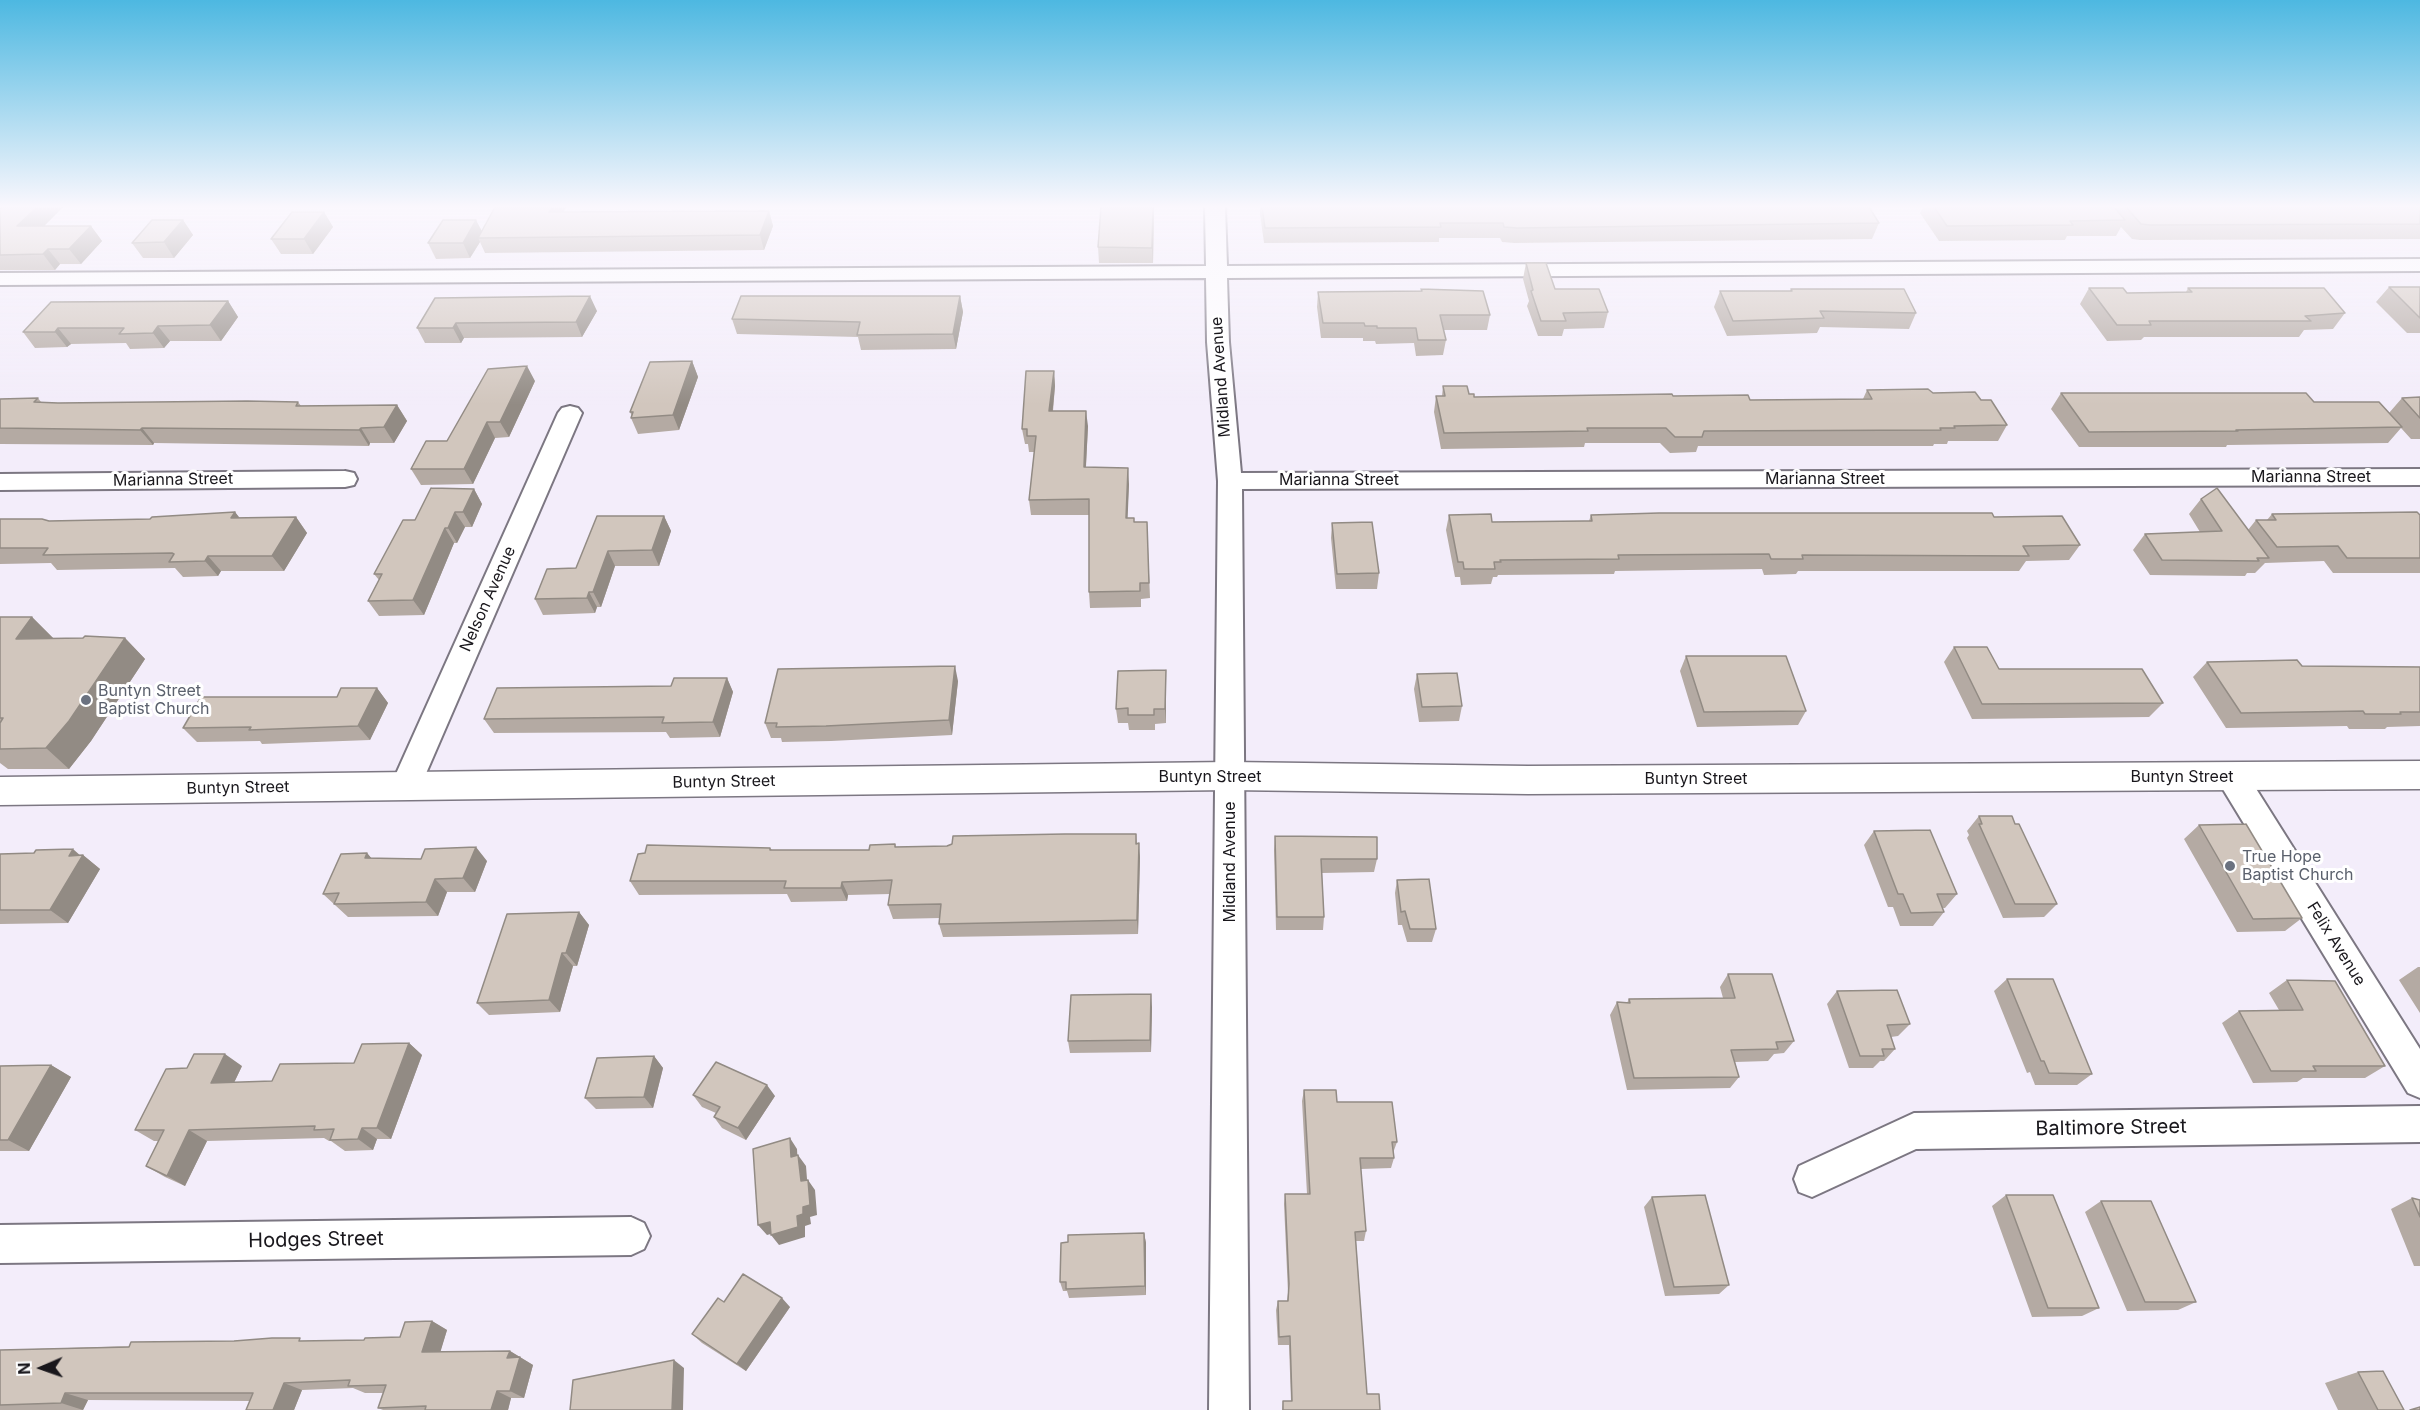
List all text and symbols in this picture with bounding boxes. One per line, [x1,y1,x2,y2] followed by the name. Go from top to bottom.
[1207,316,1235,438] street label: Midland Avenue
[2251,467,2371,487] street label: Marianna Street
[113,469,233,491] street label: Marianna Street
[1765,469,1885,489] street label: Marianna Street
[1279,470,1399,490] street label: Marianna Street
[456,543,520,655] street label: Nelson Avenue
[98,681,210,719] place label: Buntyn Street Baptist Church
[79,693,93,707] marker: Buntyn Street Baptist Church
[1158,767,1262,787] street label: Buntyn Street
[2130,767,2234,787] street label: Buntyn Street
[1644,769,1748,789] street label: Buntyn Street
[672,772,776,792] street label: Buntyn Street
[186,778,290,798] street label: Buntyn Street
[1220,802,1240,922] street label: Midland Avenue
[2242,847,2354,885] place label: True Hope Baptist Church
[2223,859,2237,873] marker: True Hope Baptist Church
[2303,898,2369,990] street label: Felix Avenue
[2035,1115,2187,1141] street label: Baltimore Street
[248,1227,384,1253] street label: Hodges Street
[12,1338,72,1398] north arrow
[14,1362,34,1375] text: N

